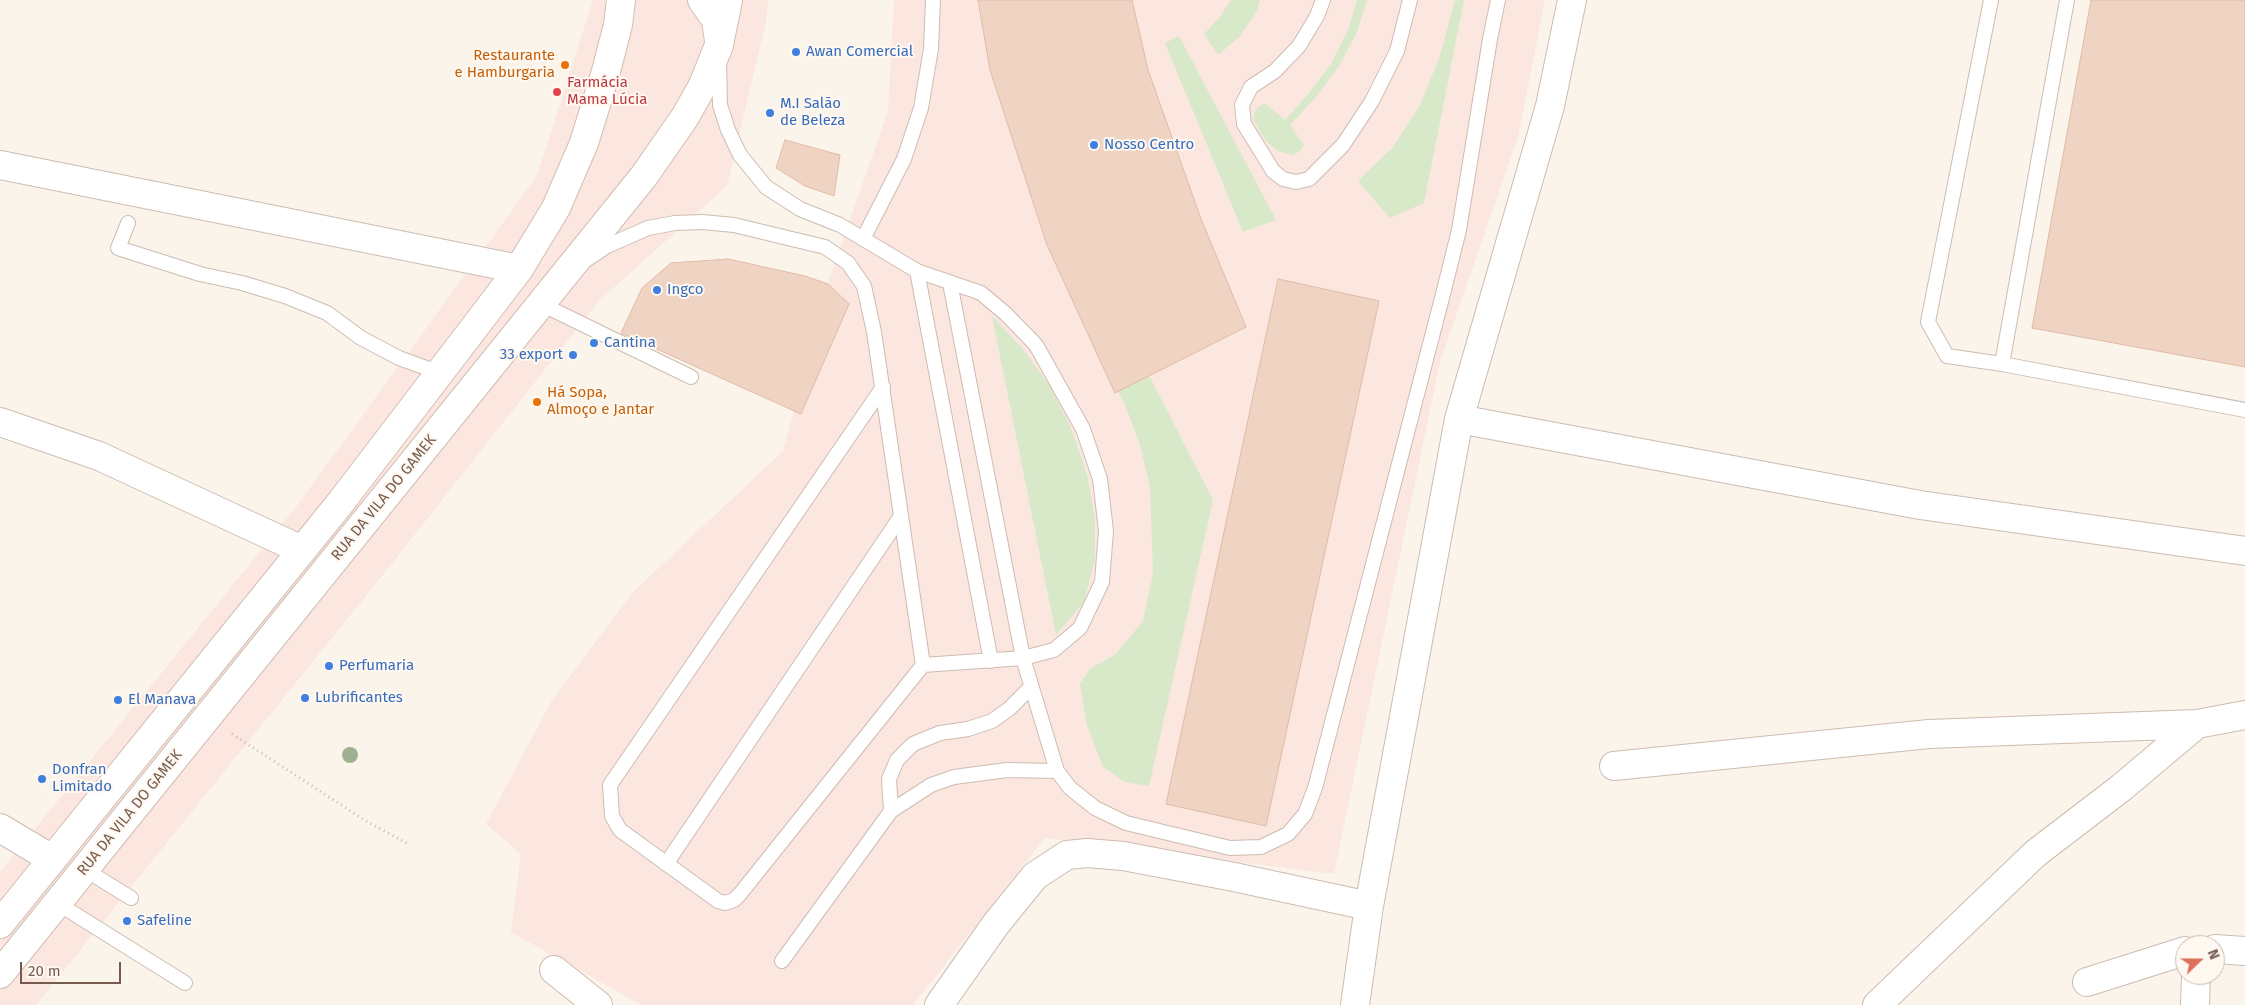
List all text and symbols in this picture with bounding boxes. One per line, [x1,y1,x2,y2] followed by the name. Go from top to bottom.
[806,43,913,61] place label: Awan Comercial
[790,46,802,58] marker: Awan Comercial
[455,47,555,82] place label: Restaurante e Hamburgaria
[559,59,571,71] marker: Restaurante e Hamburgaria
[567,74,647,109] place label: Farmácia Mama Lúcia
[551,86,563,98] marker: Farmácia Mama Lúcia
[780,95,845,130] place label: M.I Salão de Beleza
[764,107,776,119] marker: M.I Salão de Beleza
[1104,136,1194,154] place label: Nosso Centro
[1088,139,1100,151] marker: Nosso Centro
[667,281,703,299] place label: Ingco
[651,284,663,296] marker: Ingco
[604,334,656,352] place label: Cantina
[588,337,600,349] marker: Cantina
[500,346,563,364] place label: 33 export
[567,349,579,361] marker: 33 export
[547,384,654,419] place label: Há Sopa, Almoço e Jantar
[531,396,543,408] marker: Há Sopa, Almoço e Jantar
[328,431,440,565] street label: RUA DA VILA DO GAMEK
[339,657,414,675] place label: Perfumaria
[323,660,335,672] marker: Perfumaria
[315,689,403,707] place label: Lubrificantes
[128,691,196,709] place label: El Manava
[299,692,311,704] marker: Lubrificantes
[112,694,124,706] marker: El Manava
[74,746,186,880] street label: RUA DA VILA DO GAMEK
[52,761,112,796] place label: Donfran Limitado
[36,773,48,785] marker: Donfran Limitado
[137,912,192,930] place label: Safeline
[121,915,133,927] marker: Safeline
[2175,935,2225,985] north arrow
[2204,947,2223,962] text: N
[22,952,124,984] scale bar
[28,962,61,980] text: 20 m

